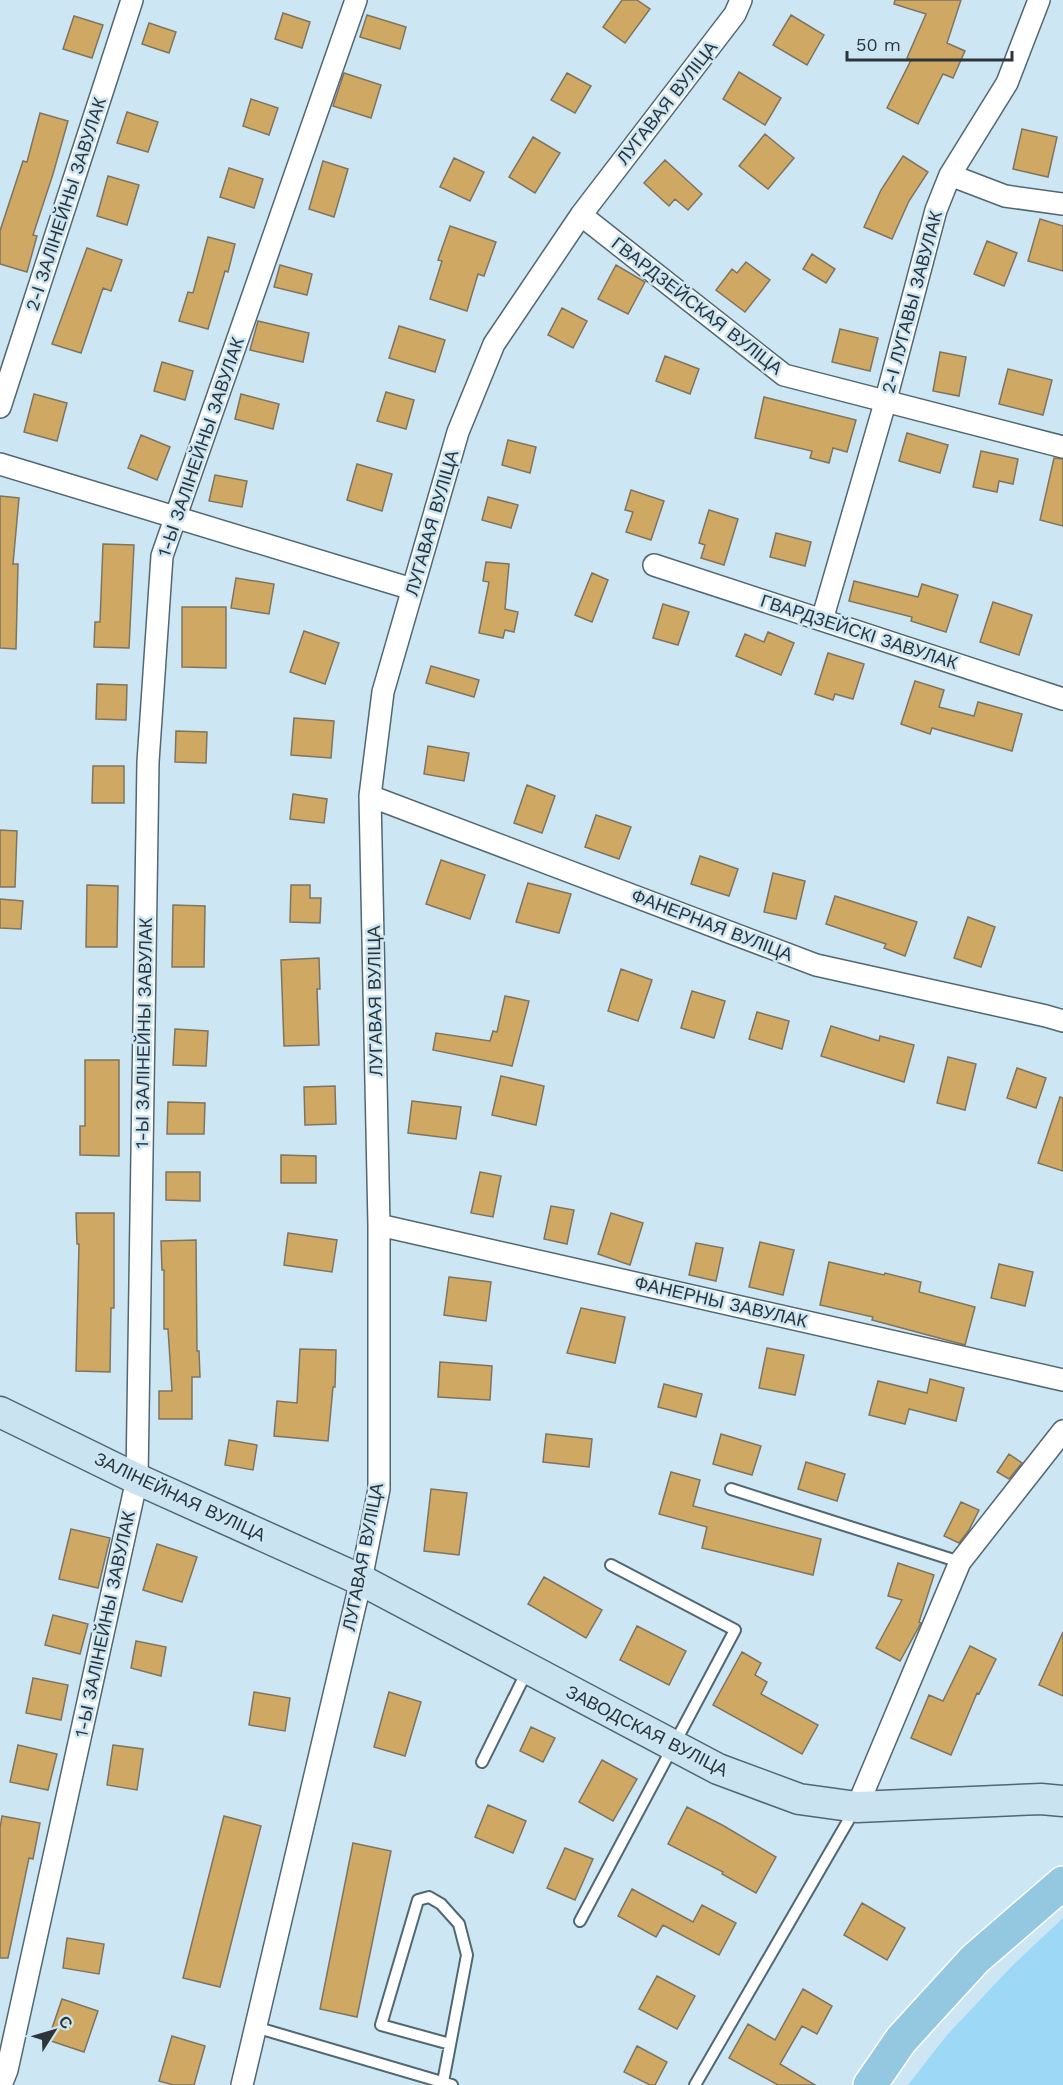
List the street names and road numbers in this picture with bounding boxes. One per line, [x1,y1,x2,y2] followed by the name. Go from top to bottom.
[612,37,721,169] street label: ЛУГАВАЯ ВУЛІЦА
[21,94,110,313] street label: 2-І ЗАЛІНЕЙНЫ ЗАВУЛАК
[877,208,946,395] street label: 2-І ЛУГАВЫ ЗАВУЛАК
[608,232,787,379] street label: ГВАРДЗЕЙСКАЯ ВУЛІЦА
[153,334,248,559] street label: 1-Ы ЗАЛІНЕЙНЫ ЗАВУЛАК
[401,448,462,598] street label: ЛУГАВАЯ ВУЛІЦА
[758,590,961,673] street label: ГВАРДЗЕЙСКІ ЗАВУЛАК
[629,884,796,965] street label: ФАНЕРНАЯ ВУЛІЦА
[131,917,156,1149] street label: 1-Ы ЗАЛІНЕЙНЫ ЗАВУЛАК
[363,925,386,1077] street label: ЛУГАВАЯ ВУЛІЦА
[633,1271,810,1332] street label: ФАНЕРНЫ ЗАВУЛАК
[91,1448,269,1545] street label: ЗАЛІНЕЙНАЯ ВУЛІЦА
[338,1481,387,1633] street label: ЛУГАВАЯ ВУЛІЦА
[70,1508,139,1739] street label: 1-Ы ЗАЛІНЕЙНЫ ЗАВУЛАК
[563,1681,732,1781] street label: ЗАВОДСКАЯ ВУЛІЦА

